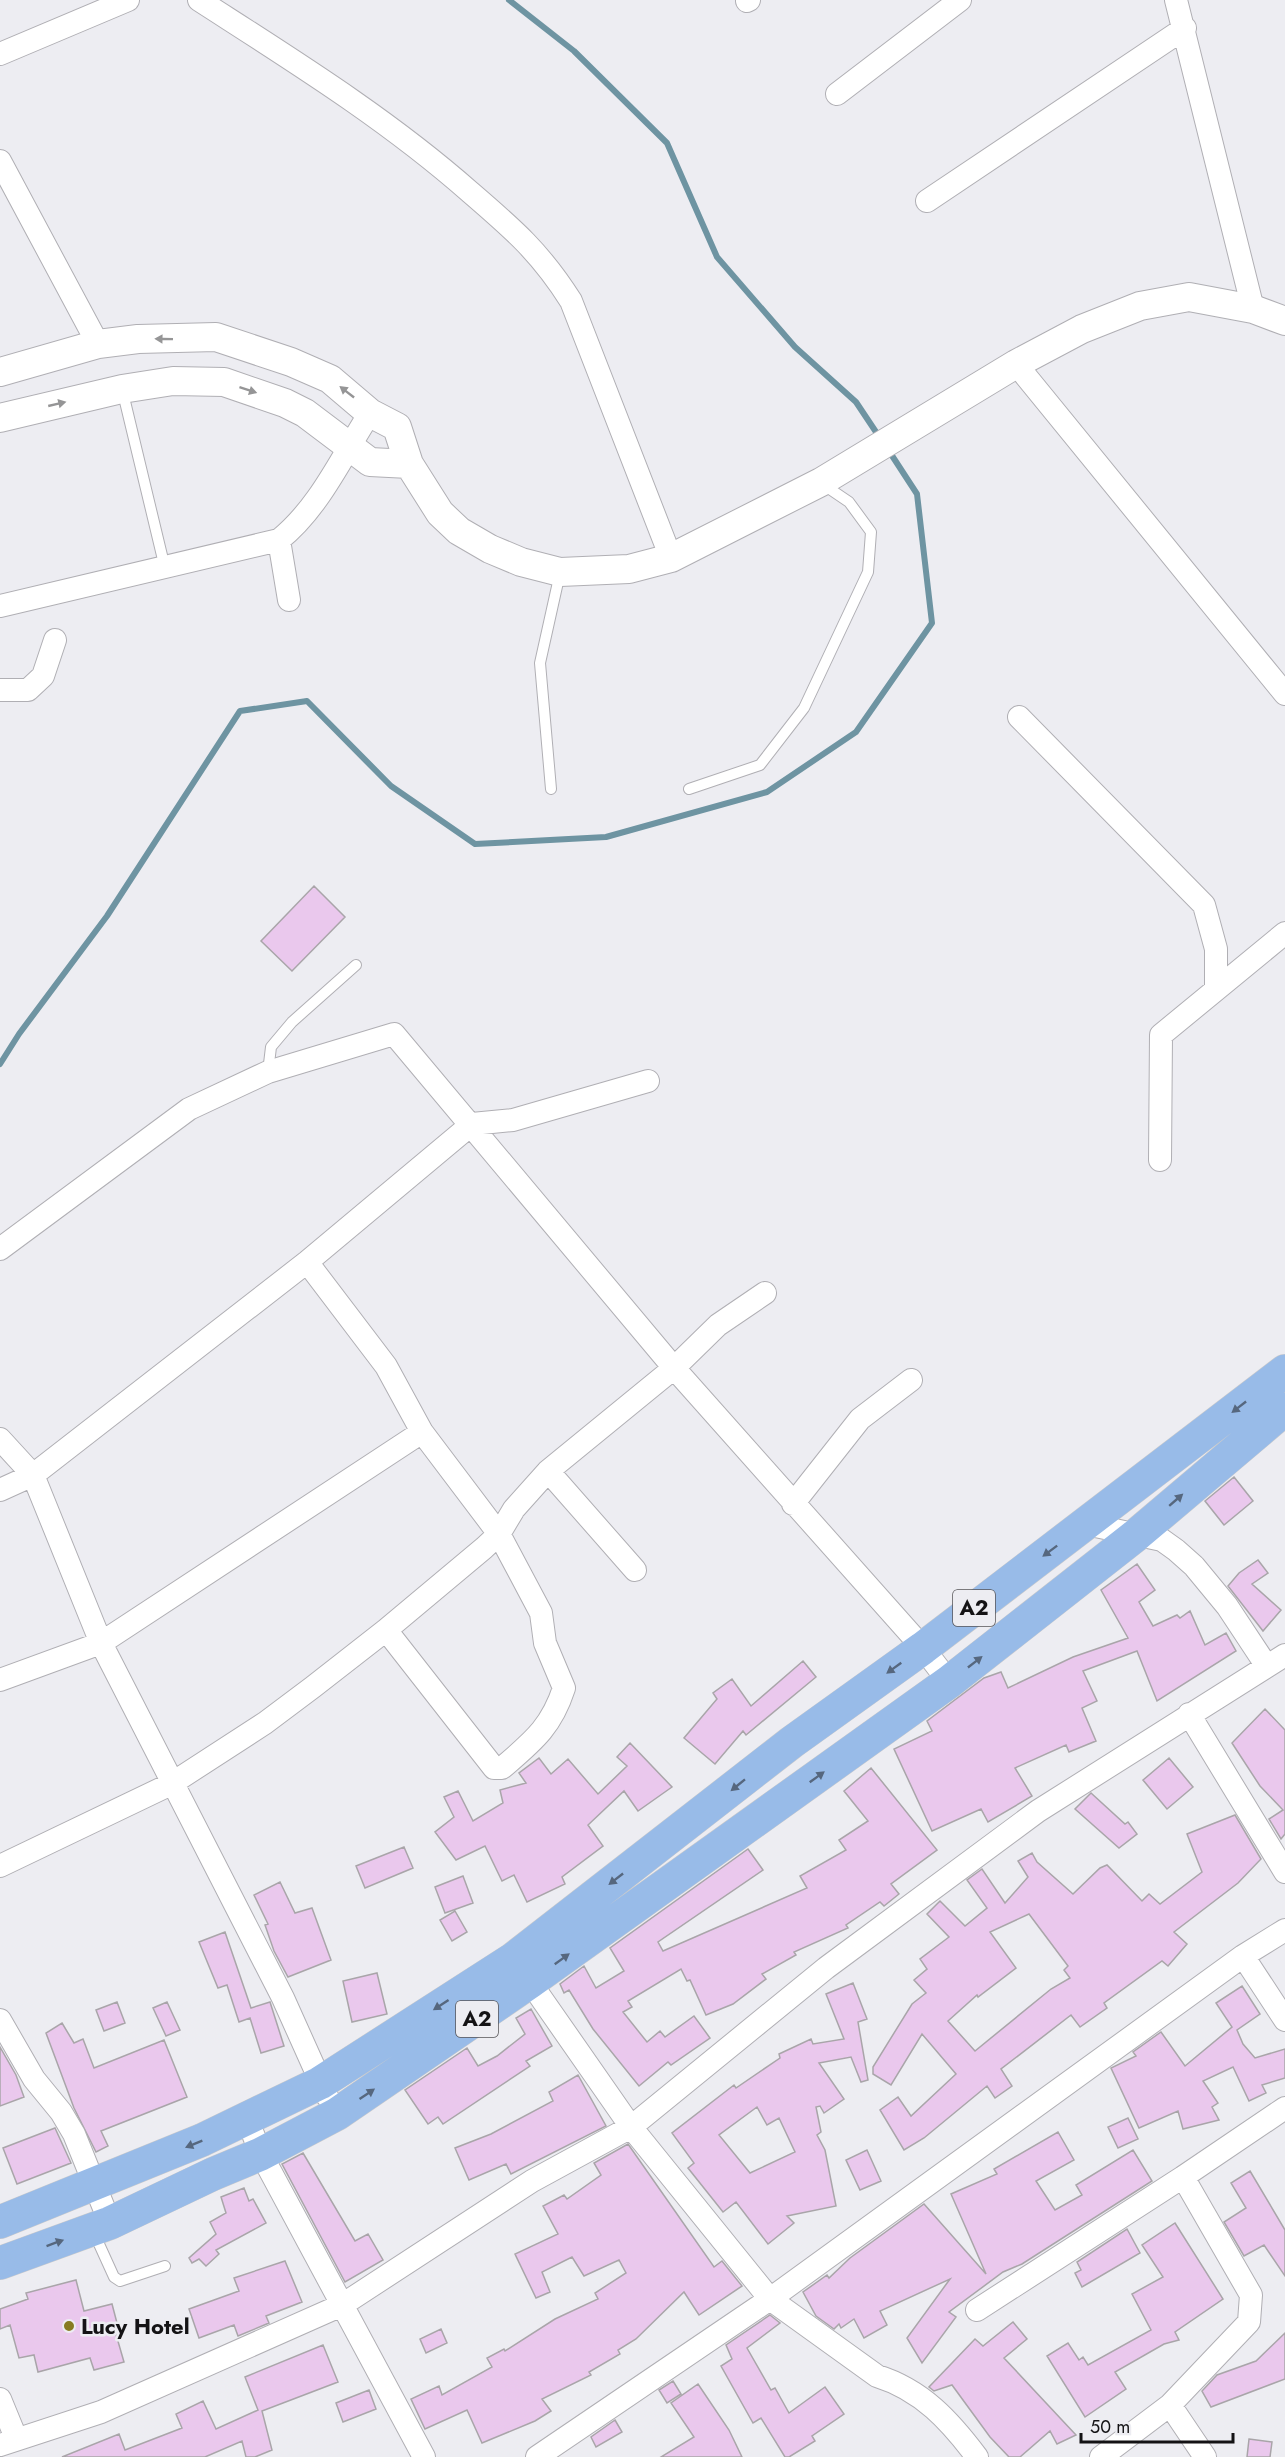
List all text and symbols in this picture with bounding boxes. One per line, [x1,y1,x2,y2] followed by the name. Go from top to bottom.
[154,334,173,344] one-way arrow
[339,385,355,398] one-way arrow
[239,386,257,395] one-way arrow
[48,399,66,409] one-way arrow
[1231,1401,1246,1413] one-way arrow
[1168,1494,1183,1507] one-way arrow
[1042,1544,1058,1557] one-way arrow
[953,1590,995,1626] road number: A2
[967,1655,983,1668] one-way arrow
[887,1662,903,1674] one-way arrow
[809,1771,825,1783] one-way arrow
[731,1778,746,1791] one-way arrow
[608,1873,624,1886] one-way arrow
[553,1953,569,1965] one-way arrow
[433,2000,449,2011] one-way arrow
[456,2001,498,2037] road number: A2
[358,2088,374,2100] one-way arrow
[185,2140,203,2149] one-way arrow
[46,2238,64,2248] one-way arrow
[81,2310,190,2342] place label: Lucy Hotel
[62,2319,76,2333] marker: Lucy Hotel
[1081,2406,1232,2444] scale bar
[1090,2414,1130,2440] text: 50 m

